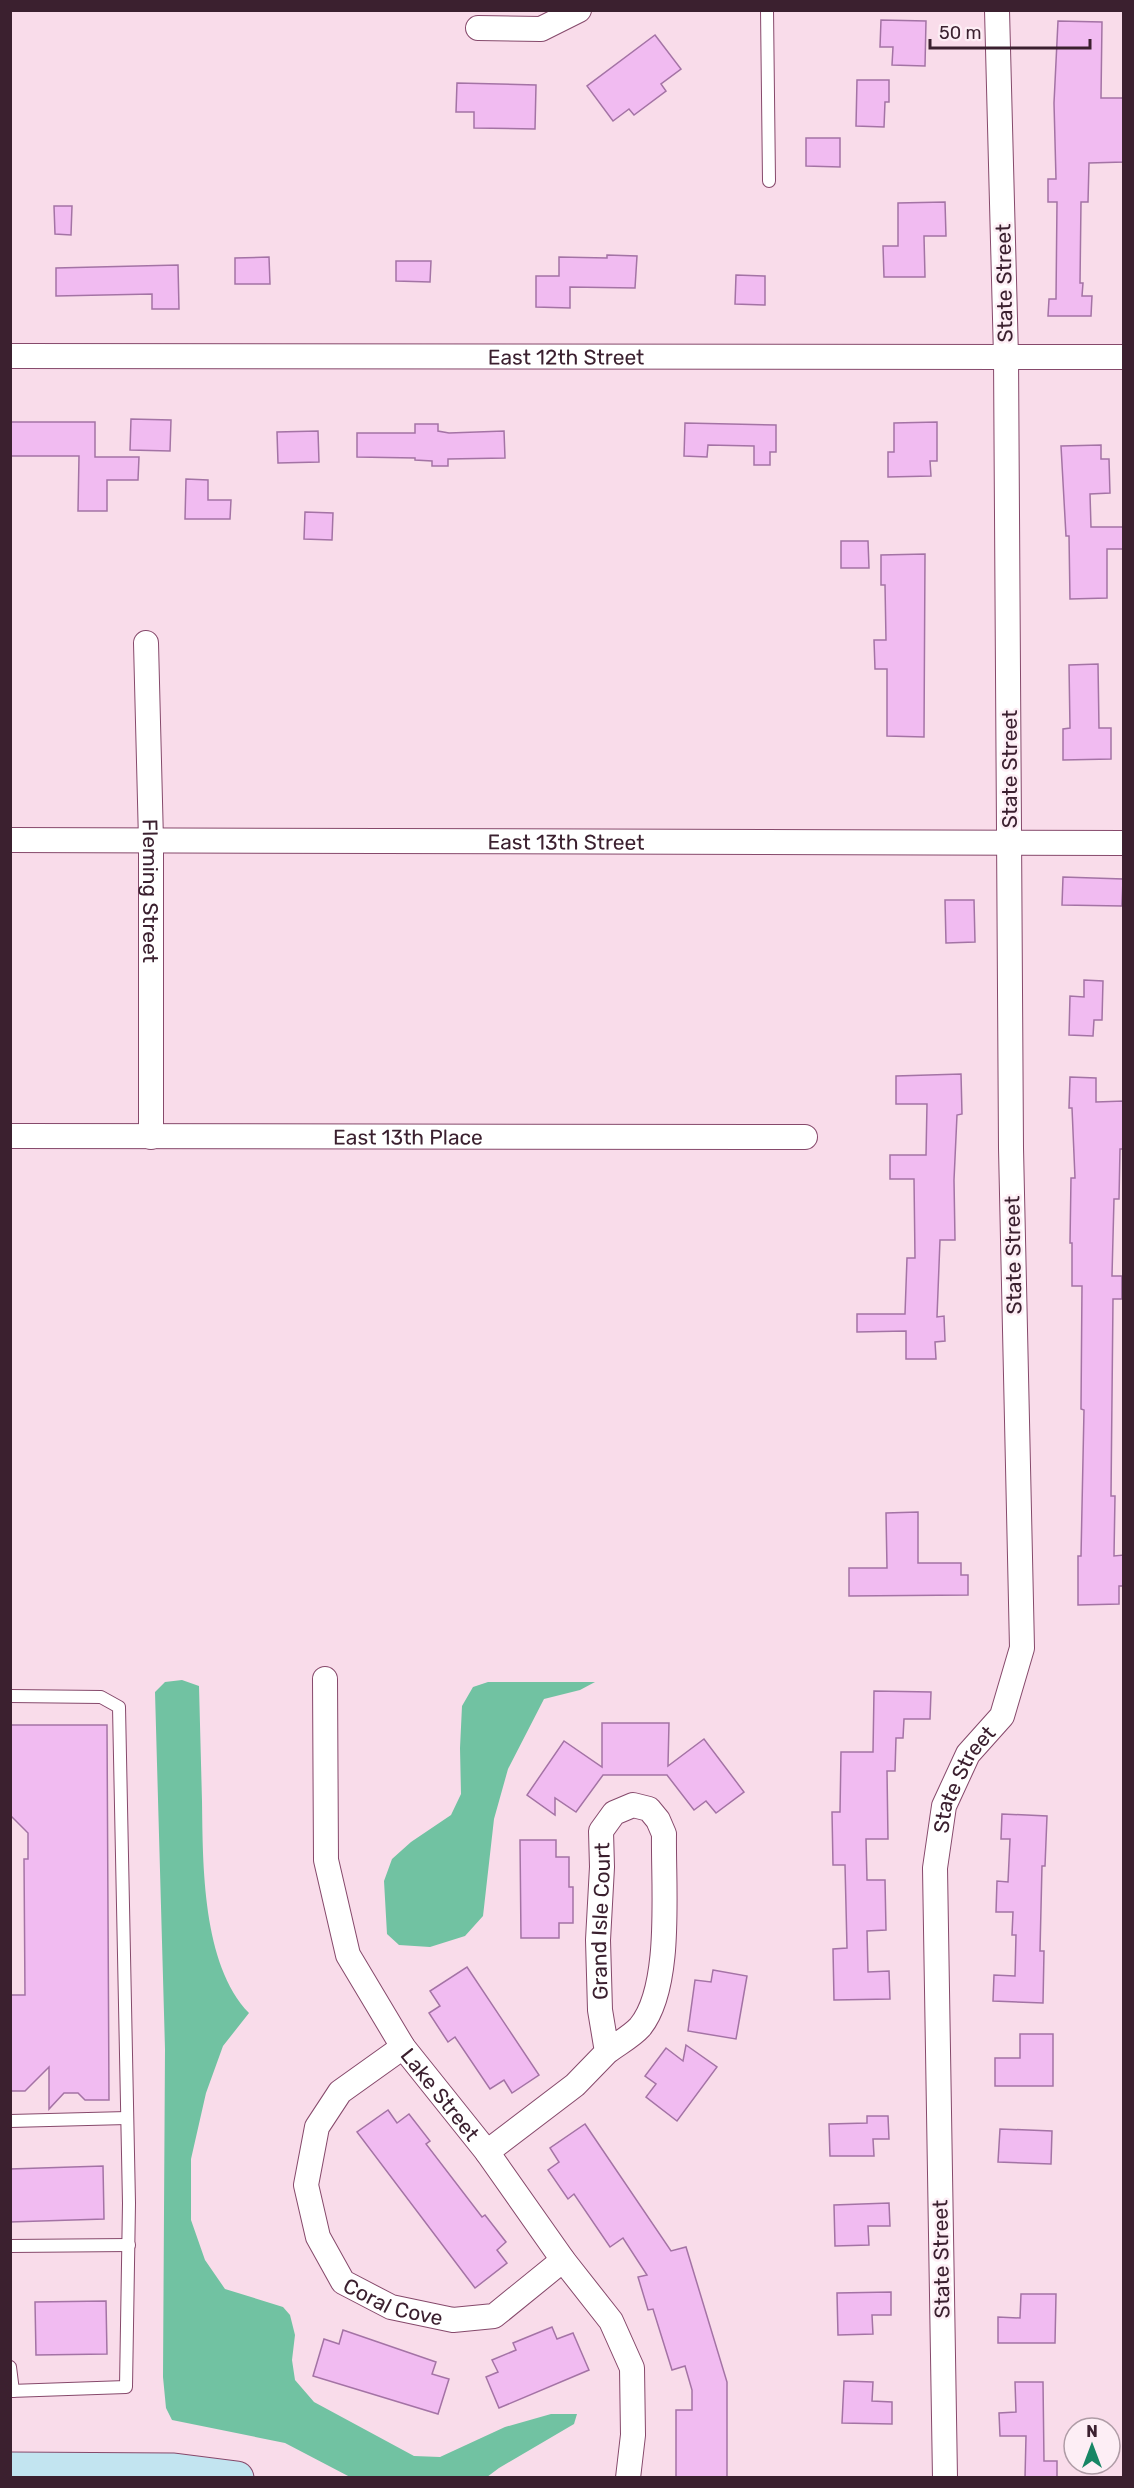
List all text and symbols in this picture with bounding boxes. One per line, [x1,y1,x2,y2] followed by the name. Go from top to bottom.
[930,12,1090,50] scale bar
[939,22,982,44] text: 50 m
[990,223,1018,343] street label: State Street
[488,344,644,369] street label: East 12th Street
[997,710,1022,828] street label: State Street
[138,819,164,963] street label: Fleming Street
[487,829,645,854] street label: East 13th Street
[333,1124,483,1149] street label: East 13th Place
[999,1195,1027,1315] street label: State Street
[928,1720,1000,1835] street label: State Street
[585,1842,615,2000] street label: Grand Isle Court
[396,2043,485,2145] street label: Lake Street
[927,2199,955,2319] street label: State Street
[340,2272,445,2330] street label: Coral Cove
[1062,2416,1122,2476] north arrow
[1086,2422,1098,2441] text: N

